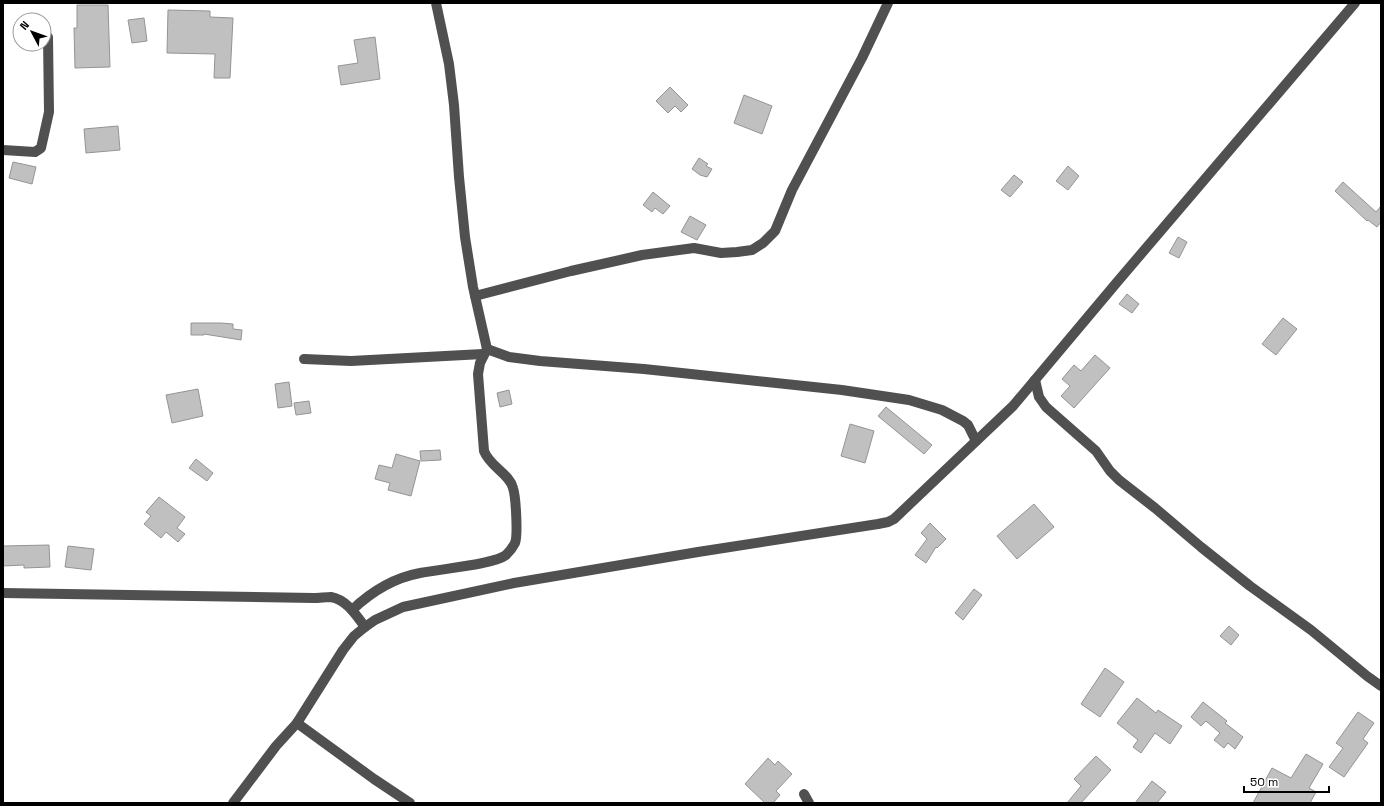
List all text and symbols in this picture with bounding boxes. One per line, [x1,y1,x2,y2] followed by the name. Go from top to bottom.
[12,12,52,52] north arrow
[17,18,32,33] text: N
[1244,768,1329,794] scale bar
[1250,774,1278,790] text: 50 m

